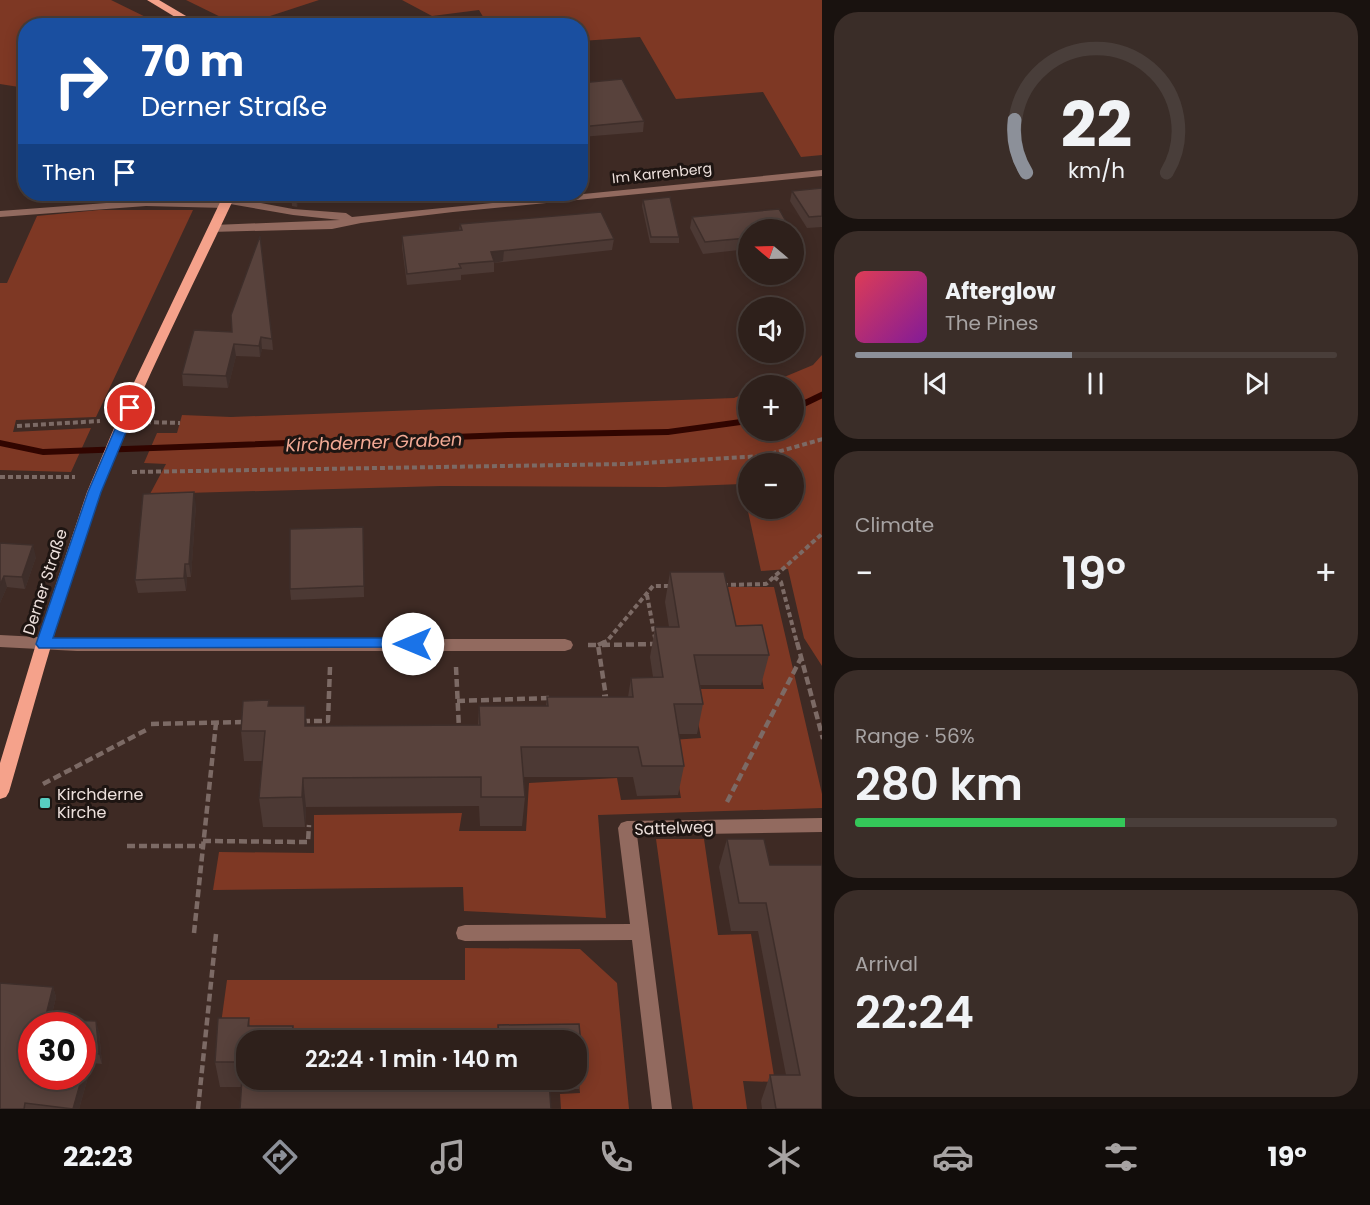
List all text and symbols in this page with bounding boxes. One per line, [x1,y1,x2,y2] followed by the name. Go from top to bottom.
[141,32,244,91] text: 70 m
[42,42,120,120] icon: right
[1060,81,1132,169] text: 22
[141,88,327,125] text: Derner Straße
[1067,155,1125,186] text: km/h
[108,156,141,189] icon: arrive
[42,157,96,188] text: Then
[611,158,713,188] street label: Im Karrenberg
[738,219,804,285] north arrow
[738,219,804,519] map controls
[945,276,1056,307] text: Afterglow
[738,297,804,363] button: sound
[945,309,1039,337] text: The Pines
[919,367,952,400] icon: previous
[1079,367,1112,400] icon: pause
[1240,367,1273,400] icon: next
[738,375,804,441] button: +
[104,382,155,433] pin
[113,391,146,424] icon: arrive
[285,426,463,458] water label: Kirchderner Graben
[738,453,804,519] button: −
[855,511,934,539] text: Climate
[17,526,73,638] street label: Derner Straße
[1062,542,1126,605] text: 19°
[855,550,873,597] text: −
[1314,550,1337,597] text: +
[381,612,445,676] position arrow
[855,722,975,750] text: Range · 56%
[855,753,1023,816] text: 280 km
[57,783,143,824] place label: Kirchderne Kirche
[38,796,52,810] marker: Kirchderne Kirche
[634,815,714,841] street label: Sattelweg
[855,950,918,978] text: Arrival
[855,981,974,1044] text: 22:24
[18,1012,96,1090] speed limit sign: 30
[305,1044,518,1075] text: 22:24 · 1 min · 140 m
[259,1136,301,1178] icon: directions
[427,1136,469,1178] icon: music
[595,1136,637,1178] icon: phone
[763,1136,805,1178] icon: climate
[932,1136,974,1178] icon: car
[1100,1136,1142,1178] icon: filters
[63,1138,133,1175] text: 22:23
[1268,1138,1307,1175] text: 19°

